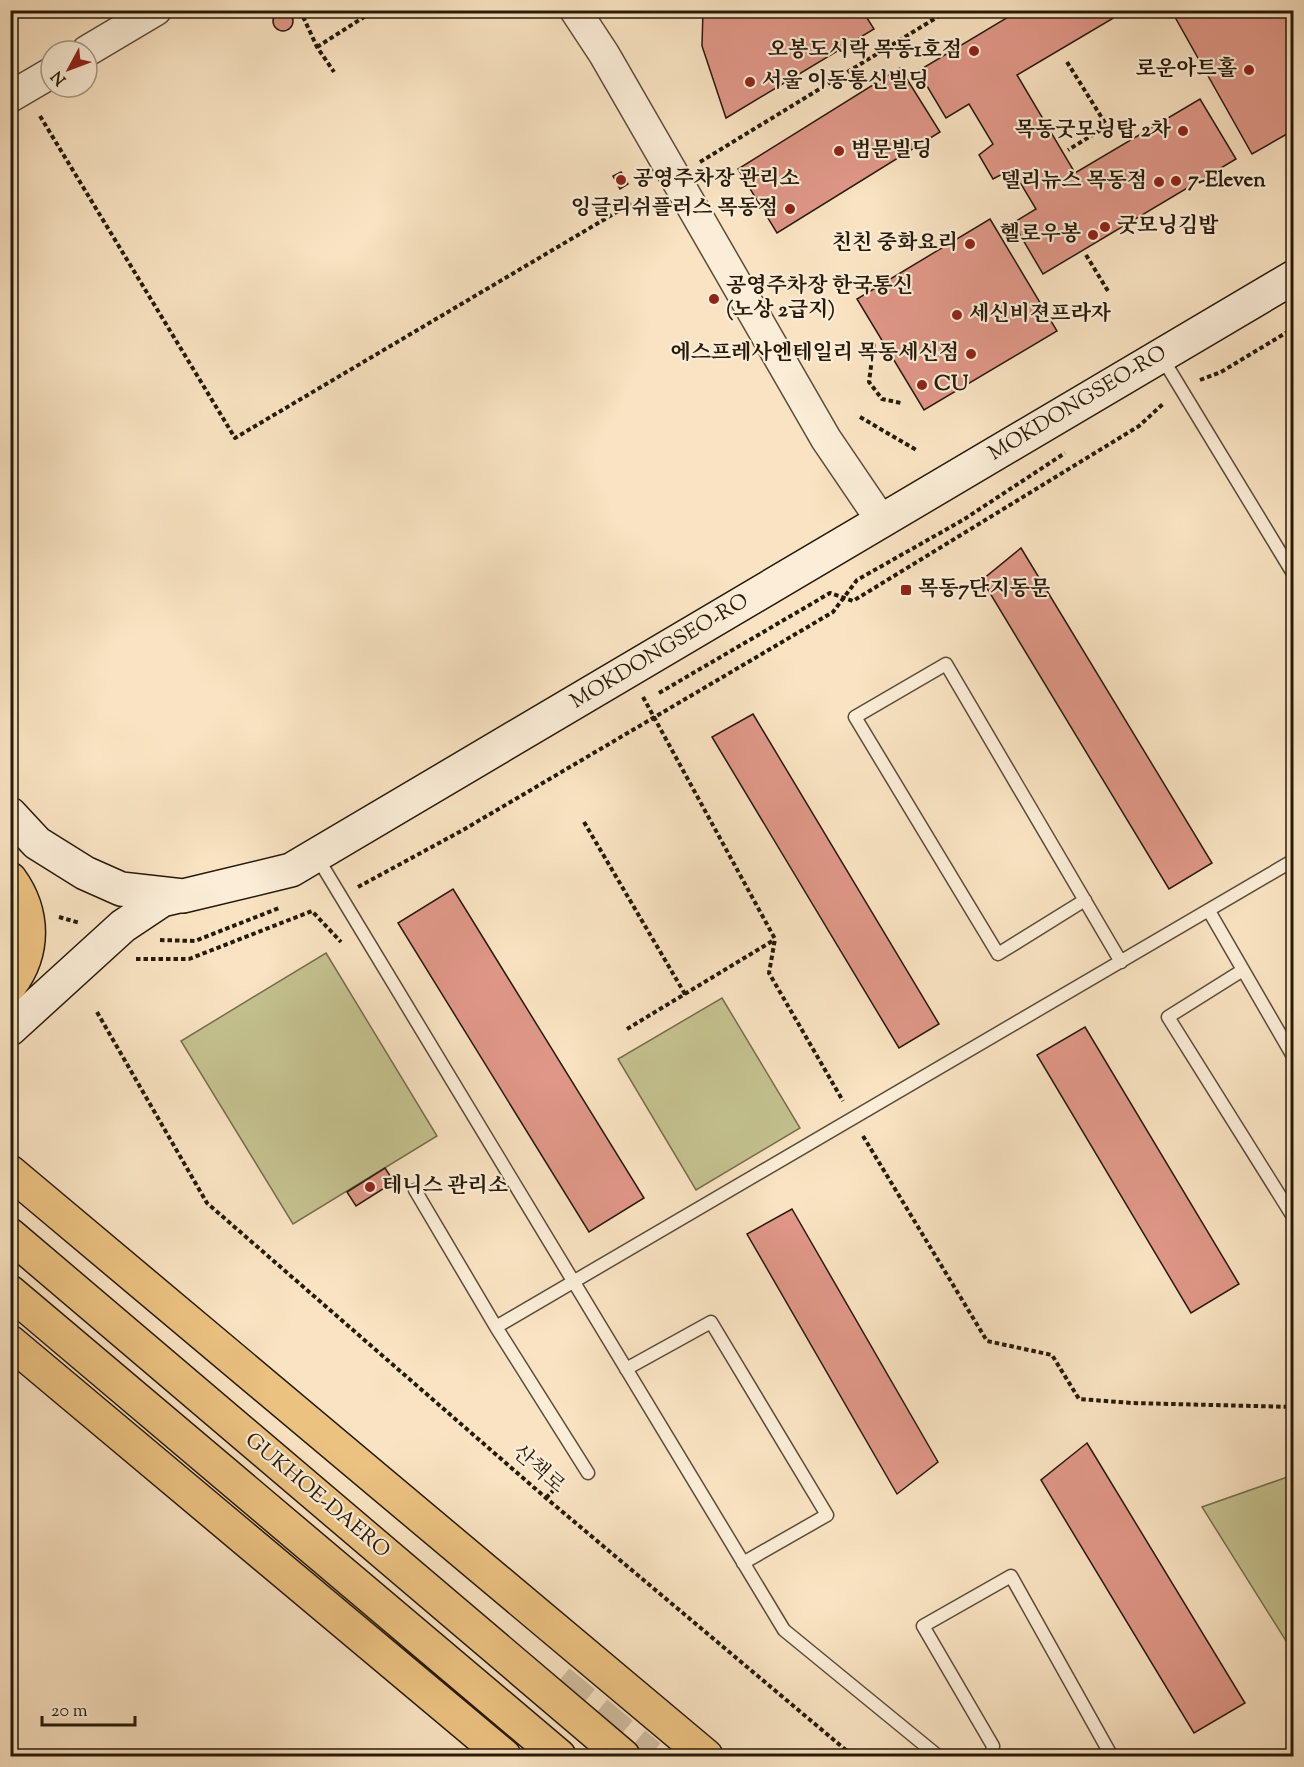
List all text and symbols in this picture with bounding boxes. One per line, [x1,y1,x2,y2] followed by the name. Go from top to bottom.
[768,36,962,66] place label: 오봉도시락 목동1호점
[39,39,99,99] north arrow
[967,44,981,58] marker: 오봉도시락 목동1호점
[1136,55,1237,85] place label: 로운아트홀
[1242,63,1256,77] marker: 로운아트홀
[47,65,72,90] text: N
[762,67,929,97] place label: 서울 이동통신빌딩
[743,75,757,89] marker: 서울 이동통신빌딩
[1015,116,1172,146] place label: 목동굿모닝탑 2차
[1176,124,1190,138] marker: 목동굿모닝탑 2차
[851,136,932,166] place label: 범문빌딩
[832,144,846,158] marker: 범문빌딩
[633,165,800,195] place label: 공영주차장 관리소
[1188,166,1266,196] place label: 7-Eleven
[1001,167,1147,197] place label: 델리뉴스 목동점
[614,173,628,187] marker: 공영주차장 관리소
[1169,174,1183,188] marker: 7-Eleven
[1152,175,1166,189] marker: 델리뉴스 목동점
[571,194,778,224] place label: 잉글리쉬플러스 목동점
[783,202,797,216] marker: 잉글리쉬플러스 목동점
[1117,212,1219,242] place label: 굿모닝김밥
[1000,220,1081,250] place label: 헬로우봉
[1098,220,1112,234] marker: 굿모닝김밥
[1086,228,1100,242] marker: 헬로우봉
[832,229,958,259] place label: 친친 중화요리
[963,237,977,251] marker: 친친 중화요리
[726,272,913,326] place label: 공영주차장 한국통신 (노상 2급지)
[707,292,721,306] marker: 공영주차장 한국통신 (노상 2급지)
[969,300,1112,330] place label: 세신비젼프라자
[950,308,964,322] marker: 세신비젼프라자
[671,339,959,369] place label: 에스프레사엔테일리 목동세신점
[983,339,1173,469] street label: MOKDONGSEO-RO
[964,347,978,361] marker: 에스프레사엔테일리 목동세신점
[934,370,969,400] place label: CU
[915,378,929,392] marker: CU
[918,575,1050,605] place label: 목동7단지동문
[899,583,913,597] marker: 목동7단지동문
[565,587,755,717] street label: MOKDONGSEO-RO
[382,1172,508,1202] place label: 테니스 관리소
[363,1180,377,1194] marker: 테니스 관리소
[238,1426,396,1566] street label: GUKHOE-DAERO
[505,1439,571,1501] street label: 산책로
[42,1689,135,1727] scale bar
[51,1699,88,1725] text: 20 m

